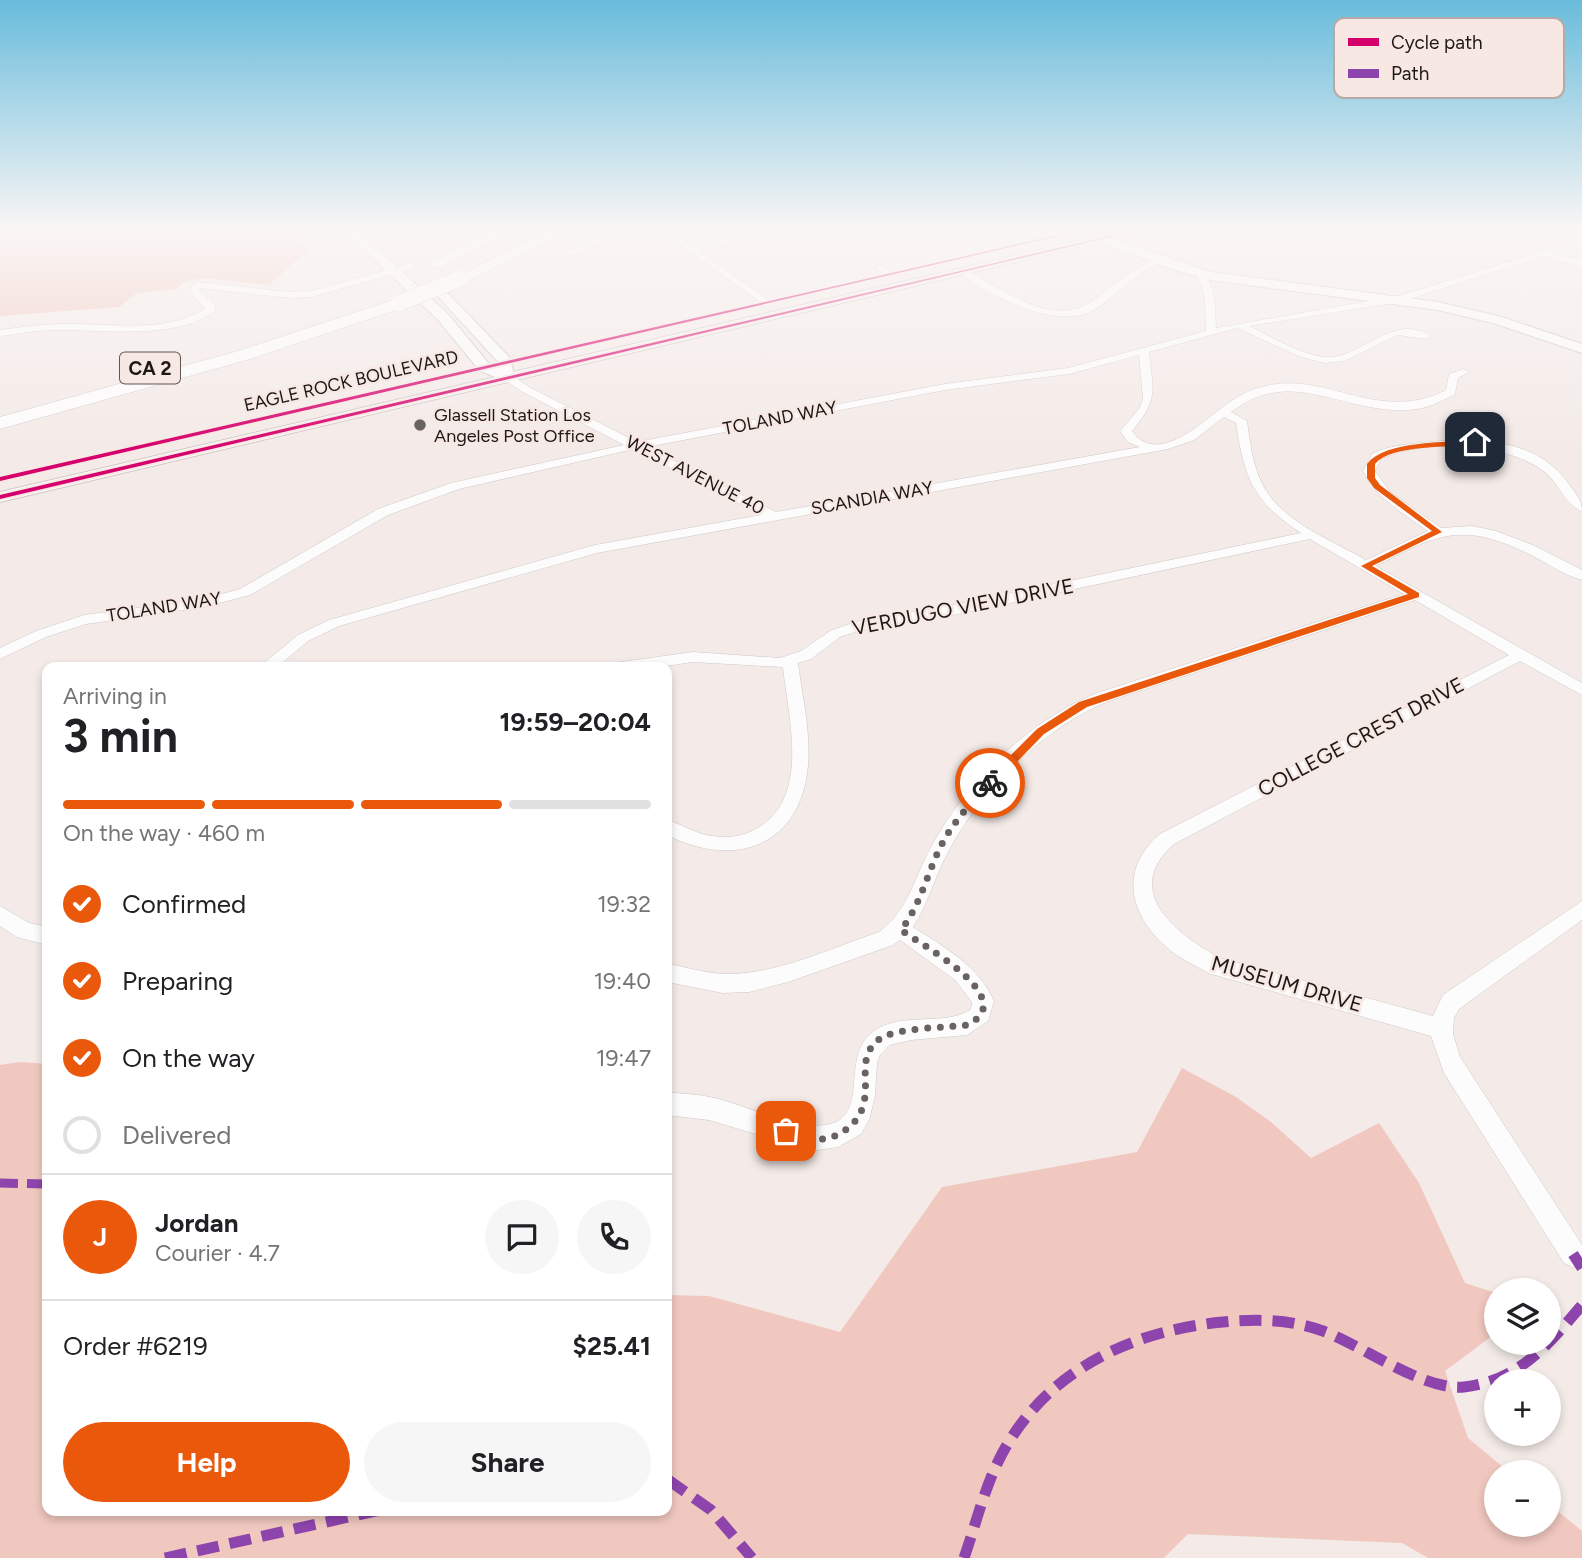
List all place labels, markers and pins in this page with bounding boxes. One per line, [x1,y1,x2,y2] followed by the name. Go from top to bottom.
[434,404,595,447] place label: Glassell Station Los Angeles Post Office
[1445,412,1505,472] pin
[412,417,428,433] marker: Glassell Station Los Angeles Post Office
[756,1101,816,1161] pin

